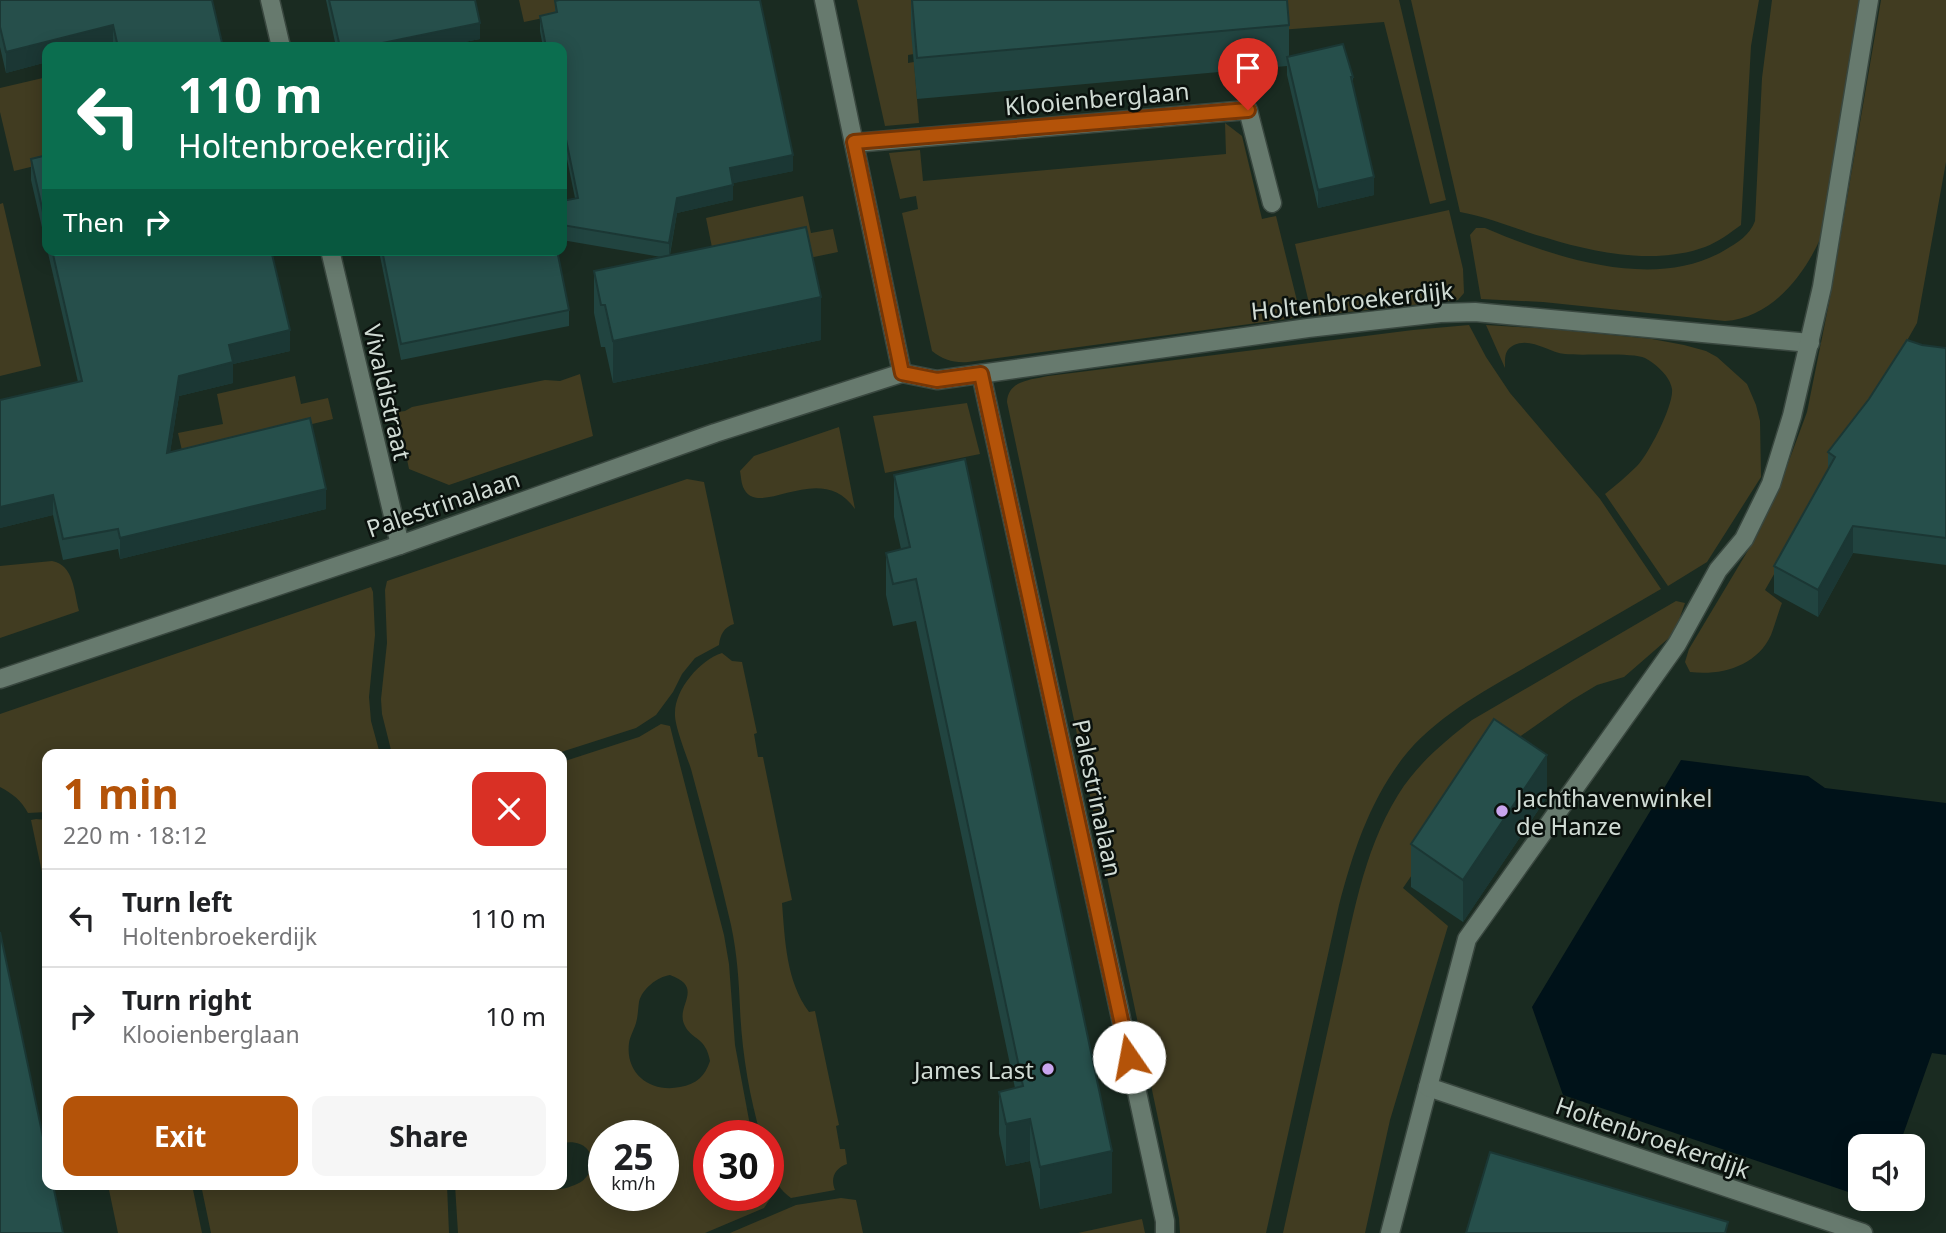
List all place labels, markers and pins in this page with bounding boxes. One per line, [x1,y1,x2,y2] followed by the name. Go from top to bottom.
[1218,38,1278,110] pin
[1514,781,1712,842] place label: Jachthavenwinkel de Hanze
[1494,803,1510,819] marker: Jachthavenwinkel de Hanze
[912,1053,1034,1086] place label: James Last
[1040,1061,1056,1077] marker: James Last

